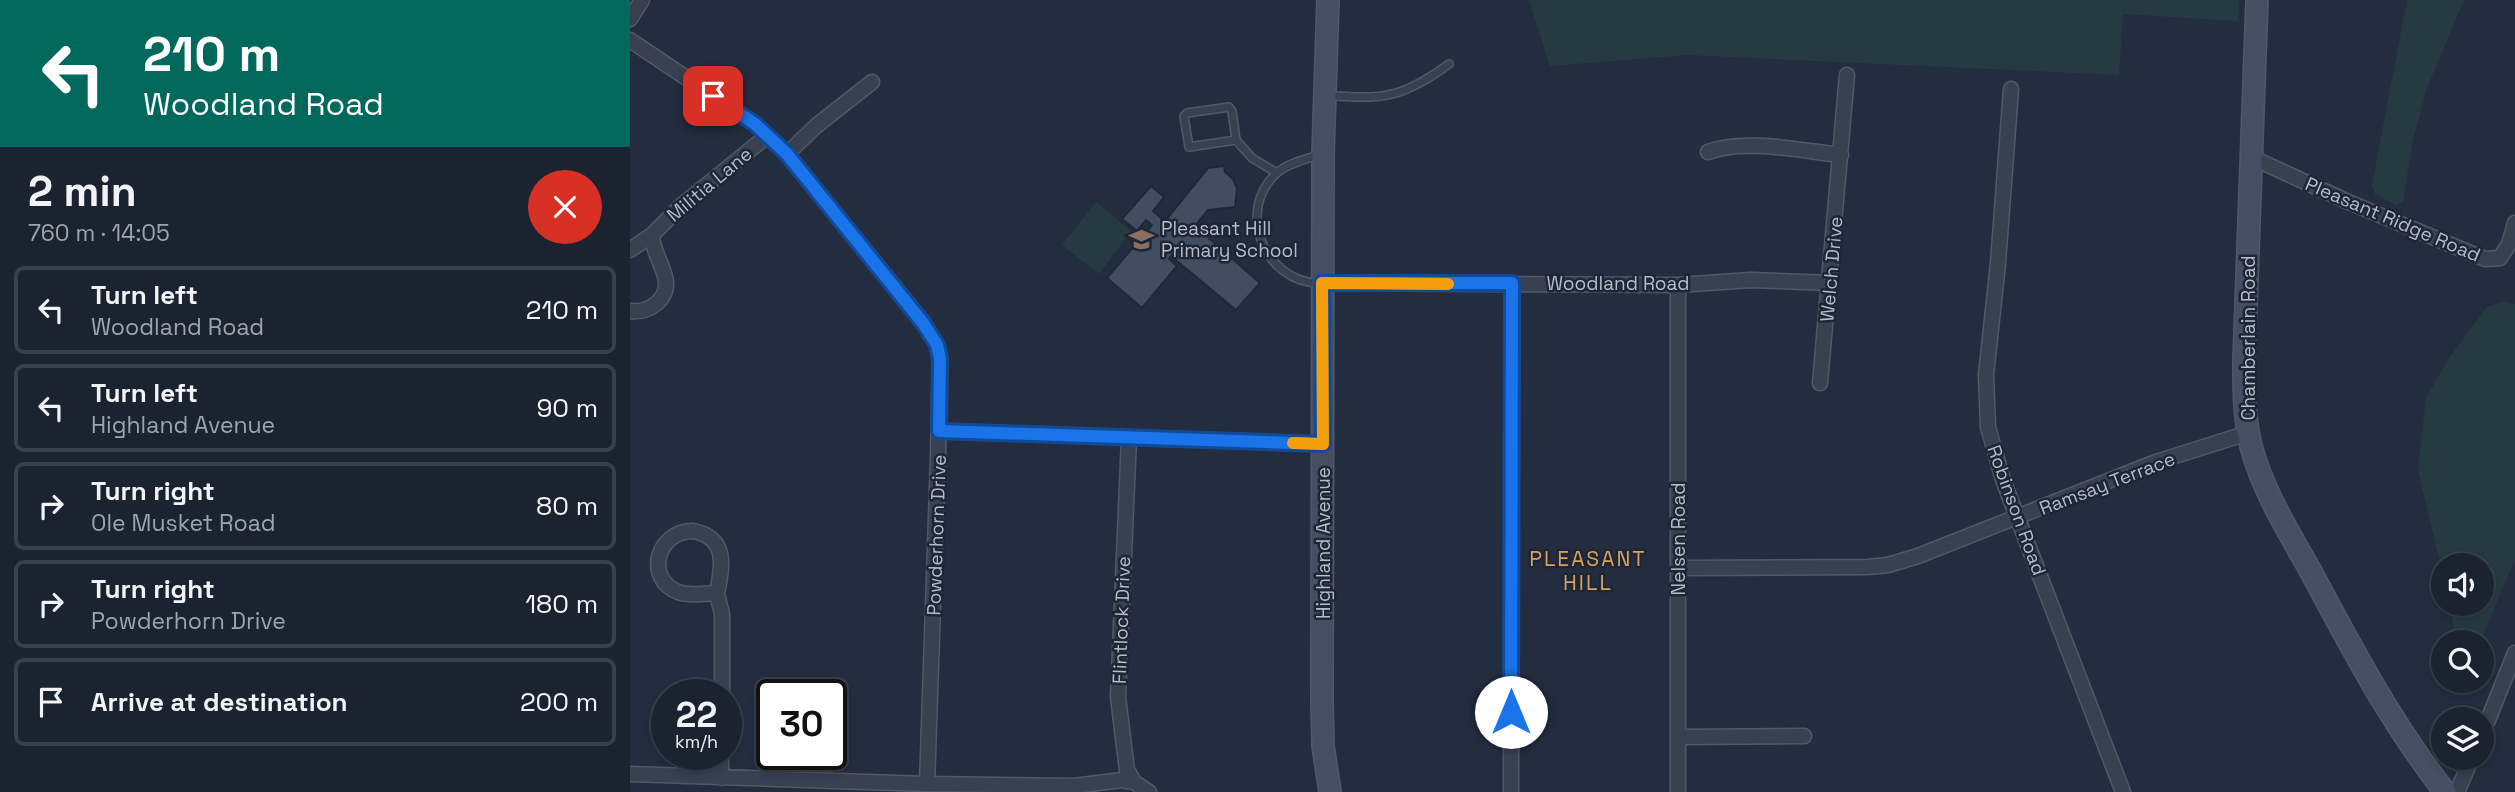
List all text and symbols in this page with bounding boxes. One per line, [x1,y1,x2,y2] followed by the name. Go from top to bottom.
[143,23,280,85] text: 210 m
[28,28,119,119] icon: left
[683,66,743,126] pin
[694,77,732,115] icon: arrive
[143,84,384,124] text: Woodland Road
[662,141,757,227] street label: Militia Lane
[28,165,137,218] text: 2 min
[528,170,602,244] button: close
[2301,171,2484,268] street label: Pleasant Ridge Road
[1814,215,1849,323] street label: Welch Drive
[1161,216,1298,263] place label: Pleasant Hill Primary School
[28,218,170,248] text: 760 m · 14:05
[1127,225,1155,253] school or university icon: Pleasant Hill Primary School
[2236,255,2261,421] street label: Chamberlain Road
[1546,271,1690,296] street label: Woodland Road
[91,278,198,312] text: Turn left
[32,291,70,329] icon: left
[526,293,598,327] text: 210 m
[91,312,264,342] text: Woodland Road
[91,376,198,410] text: Turn left
[32,389,70,427] icon: left
[536,391,598,425] text: 90 m
[91,410,275,440] text: Highland Avenue
[1981,441,2052,579] street label: Robinson Road
[2036,446,2179,521] street label: Ramsay Terrace
[921,454,952,616] street label: Powderhorn Drive
[1311,467,1336,619] street label: Highland Avenue
[91,474,215,508] text: Turn right
[1666,483,1691,595] street label: Nelsen Road
[32,487,70,525] icon: right
[536,489,598,523] text: 80 m
[91,508,276,538] text: Ole Musket Road
[1529,545,1647,596] district label: PLEASANT HILL
[2431,553,2494,770] map controls
[2431,553,2494,616] button: sound
[1107,556,1136,684] street label: Flintlock Drive
[91,572,215,606] text: Turn right
[32,585,70,623] icon: right
[525,587,598,621] text: 180 m
[91,606,286,636] text: Powderhorn Drive
[2431,630,2494,693] button: search
[1474,675,1548,749] position arrow
[756,679,847,770] speed limit sign: 30
[32,683,70,721] icon: arrive
[91,685,348,719] text: Arrive at destination
[520,685,598,719] text: 200 m
[676,693,717,737] text: 22
[2431,707,2494,770] button: layers
[675,730,718,753] text: km/h

